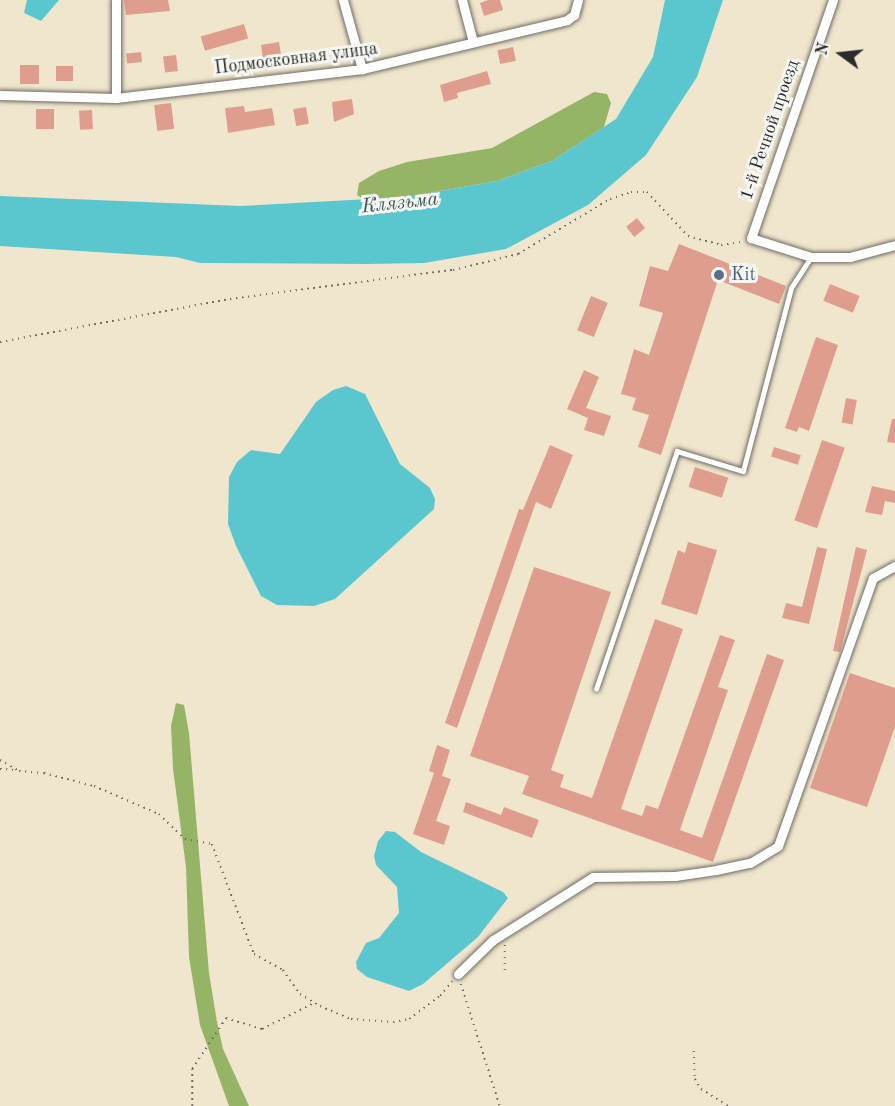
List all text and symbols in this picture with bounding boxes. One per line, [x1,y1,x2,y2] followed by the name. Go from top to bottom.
[811,24,871,84] north arrow
[213,38,379,80] street label: Подмосковная улица
[814,41,833,57] text: N
[736,57,804,203] street label: 1-й Речной проезд
[361,188,439,220] water label: Клязьма
[731,264,756,286] place label: Kit
[712,268,726,282] marker: Kit

